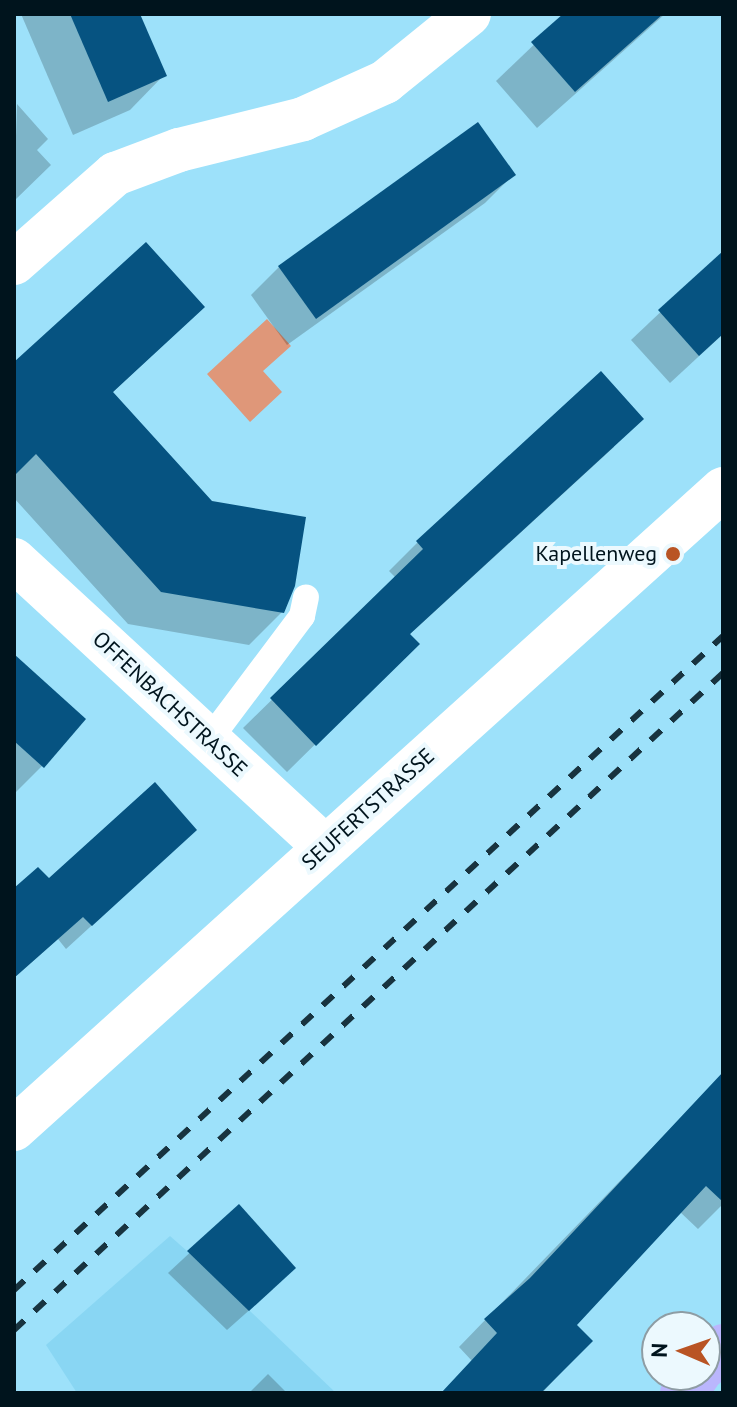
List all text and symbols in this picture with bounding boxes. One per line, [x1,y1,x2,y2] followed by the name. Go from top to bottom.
[535,541,657,567] place label: Kapellenweg
[664,545,682,563] marker: Kapellenweg
[87,626,253,782] street label: OFFENBACHSTRASSE
[296,743,440,875] street label: SEUFERTSTRASSE
[641,1311,721,1391] north arrow
[645,1343,673,1358] text: N

